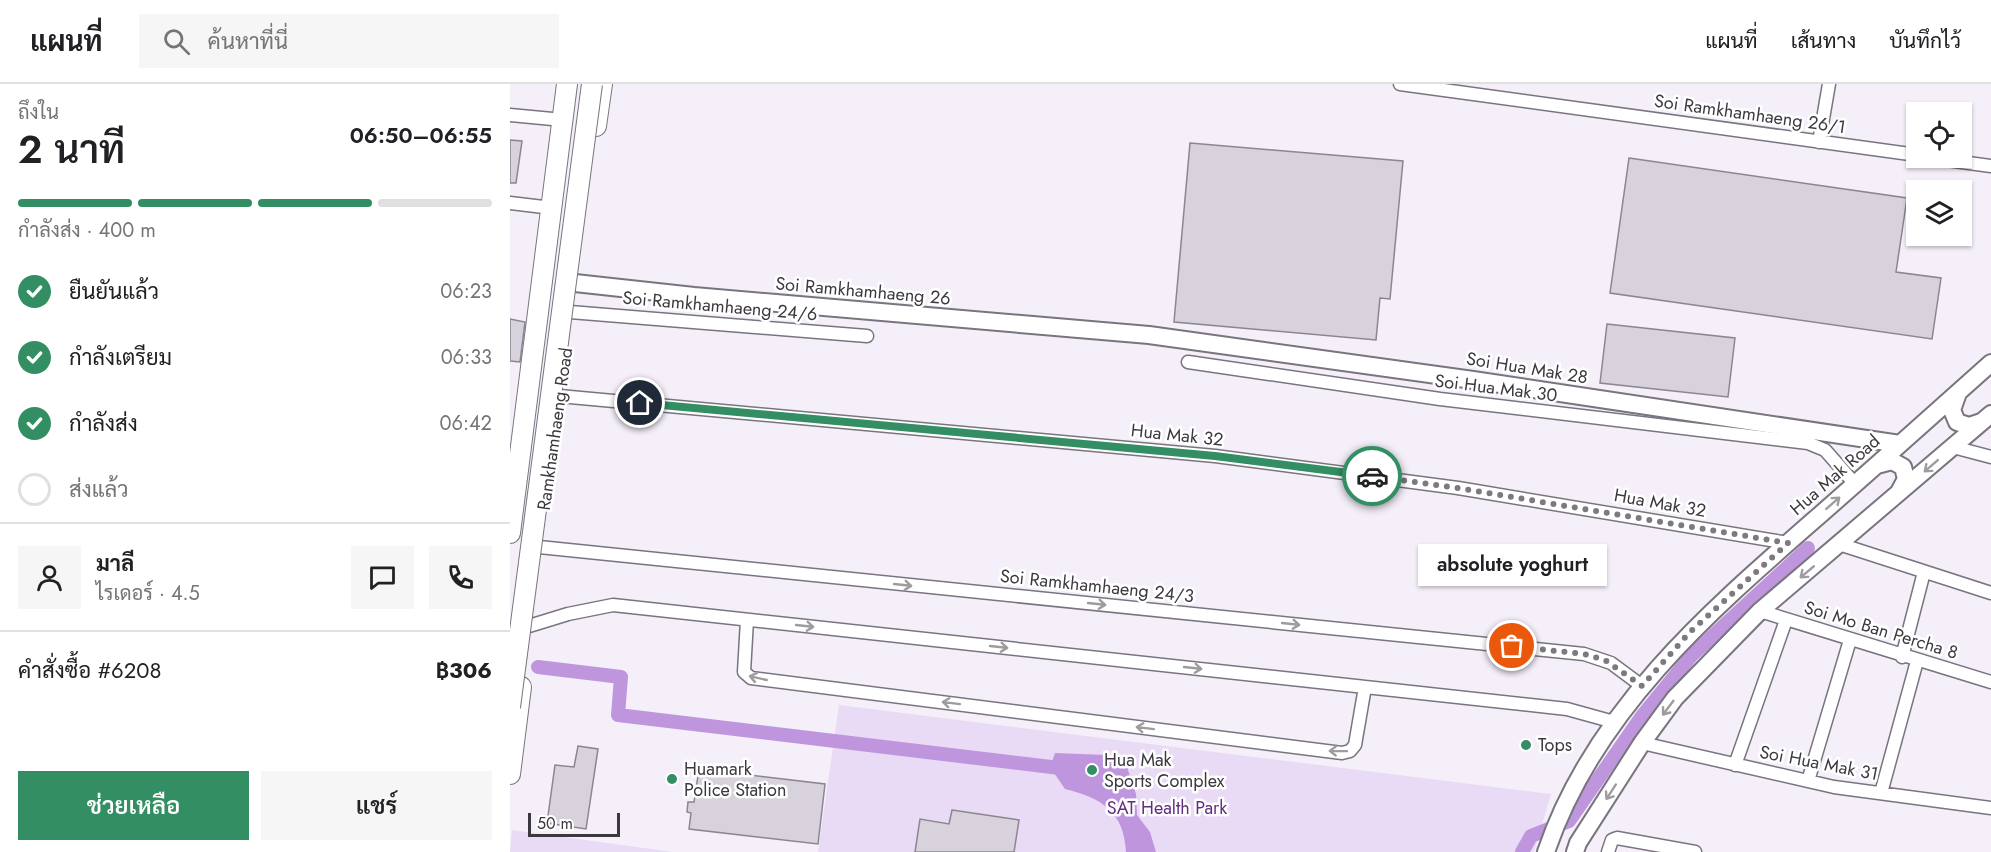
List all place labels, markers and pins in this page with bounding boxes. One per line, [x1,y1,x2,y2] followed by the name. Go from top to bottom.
[614,377,665,428] pin
[1418,544,1606,586] callout: absolute yoghurt
[1486,620,1537,671] pin
[1538,732,1572,758] place label: Tops
[1519,738,1533,752] marker: Tops
[1104,747,1225,794] place label: Hua Mak Sports Complex
[684,756,786,803] place label: Huamark Police Station
[1085,763,1099,777] marker: Hua Mak Sports Complex
[665,772,679,786] marker: Huamark Police Station

